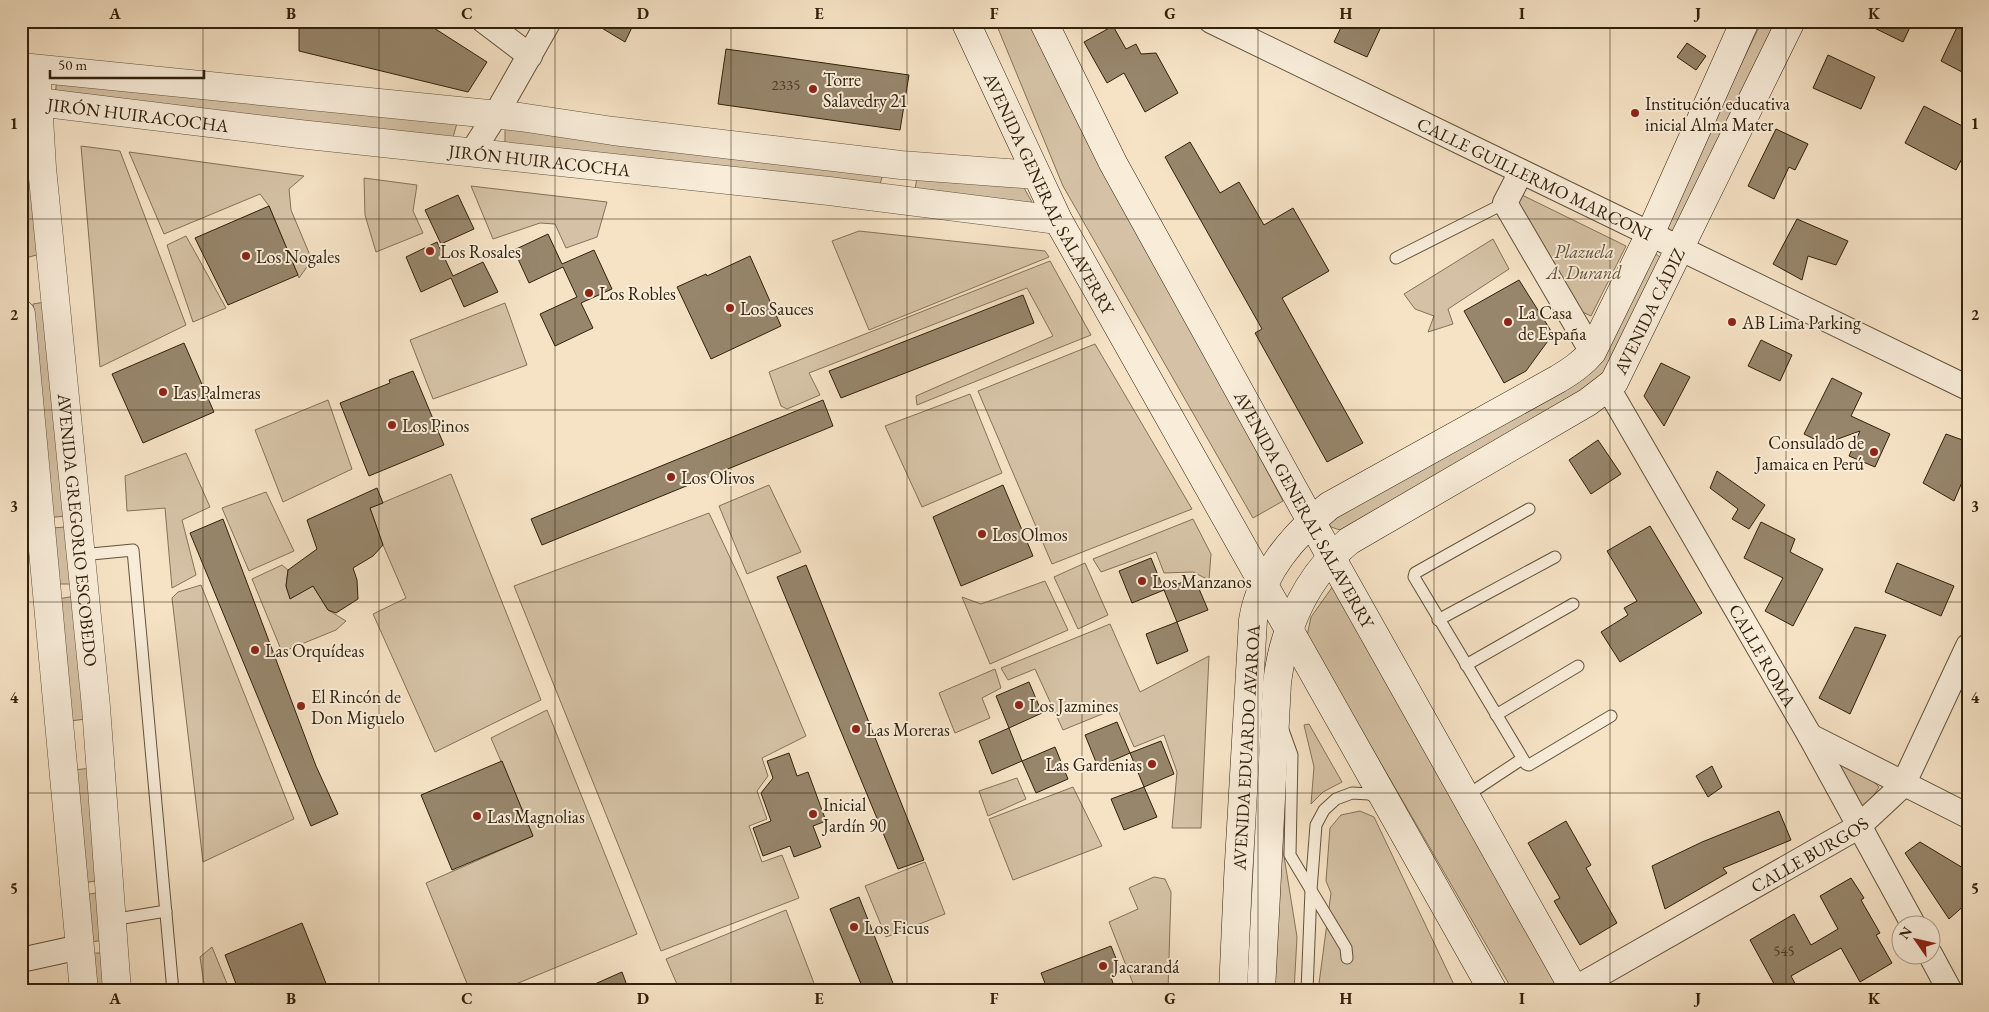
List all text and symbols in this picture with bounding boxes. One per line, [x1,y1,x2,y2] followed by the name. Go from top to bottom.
[108,3,121,24] text: A
[286,3,296,24] text: B
[461,3,473,24] text: C
[637,3,649,24] text: D
[814,3,824,24] text: E
[990,3,999,24] text: F
[1164,3,1176,24] text: G
[1340,3,1353,24] text: H
[1519,3,1525,24] text: I
[1693,3,1701,24] text: J
[1868,3,1881,24] text: K
[50,48,204,80] scale bar
[58,55,87,74] text: 50 m
[823,68,908,112] place label: Torre Salavedry 21
[979,68,1121,320] street label: AVENIDA GENERAL SALAVERRY
[772,75,800,94] house number: 2335
[807,83,819,95] marker: Torre Salavedry 21
[44,92,231,137] street label: JIRÓN HUIRACOCHA
[1645,92,1791,136] place label: Institución educativa inicial Alma Mater
[1629,107,1641,119] marker: Institución educativa inicial Alma Mater
[1414,111,1656,245] street label: CALLE GUILLERMO MARCONI
[10,113,18,134] text: 1
[1971,113,1979,134] text: 1
[446,138,632,181] street label: JIRÓN HUIRACOCHA
[440,240,521,263] place label: Los Rosales
[1544,240,1622,284] park label: Plazuela A. Durand
[1608,244,1690,379] street label: AVENIDA CÁDIZ
[256,245,340,268] place label: Los Nogales
[424,245,436,257] marker: Los Rosales
[240,250,252,262] marker: Los Nogales
[599,282,676,305] place label: Los Robles
[583,287,595,299] marker: Los Robles
[740,297,814,320] place label: Los Sauces
[1518,301,1587,345] place label: La Casa de España
[724,302,736,314] marker: Los Sauces
[10,304,19,325] text: 2
[1971,304,1980,325] text: 2
[1741,311,1861,334] place label: AB Lima Parking
[1502,316,1514,328] marker: La Casa de España
[1726,316,1738,328] marker: AB Lima Parking
[173,381,261,404] place label: Las Palmeras
[157,386,169,398] marker: Las Palmeras
[1229,386,1381,633] street label: AVENIDA GENERAL SALAVERRY
[53,392,103,668] street label: AVENIDA GREGORIO ESCOBEDO
[402,414,470,437] place label: Los Pinos
[386,419,398,431] marker: Los Pinos
[1754,431,1865,475] place label: Consulado de Jamaica en Perú
[1868,446,1880,458] marker: Consulado de Jamaica en Perú
[681,466,755,489] place label: Los Olivos
[665,471,677,483] marker: Los Olivos
[10,496,18,517] text: 3
[1971,496,1979,517] text: 3
[992,523,1068,546] place label: Los Olmos
[976,528,988,540] marker: Los Olmos
[1152,570,1252,593] place label: Los Manzanos
[1136,575,1148,587] marker: Los Manzanos
[1724,600,1802,711] street label: CALLE ROMA
[1227,624,1264,872] street label: AVENIDA EDUARDO AVAROA
[265,639,364,662] place label: Las Orquídeas
[249,644,261,656] marker: Las Orquídeas
[311,685,405,729] place label: El Rincón de Don Miguelo
[10,687,19,708] text: 4
[1971,687,1980,708] text: 4
[1029,694,1119,717] place label: Los Jazmines
[1013,699,1025,711] marker: Los Jazmines
[295,700,307,712] marker: El Rincón de Don Miguelo
[866,718,950,741] place label: Las Moreras
[850,723,862,735] marker: Las Moreras
[1046,753,1142,776] place label: Las Gardenias
[1146,758,1158,770] marker: Las Gardenias
[821,793,887,837] place label: Inicial Jardín 90
[487,805,585,828] place label: Las Magnolias
[807,808,819,820] marker: Inicial Jardín 90
[471,810,483,822] marker: Las Magnolias
[1746,812,1873,897] street label: CALLE BURGOS
[10,878,18,899] text: 5
[1971,878,1979,899] text: 5
[1892,914,1942,964] north arrow
[864,916,929,939] place label: Los Ficus
[848,921,860,933] marker: Los Ficus
[1895,922,1916,942] text: N
[1773,941,1795,960] house number: 545
[1111,955,1180,978] place label: Jacarandá
[1097,960,1109,972] marker: Jacarandá
[108,988,121,1009] text: A
[286,988,296,1009] text: B
[461,988,473,1009] text: C
[637,988,649,1009] text: D
[814,988,824,1009] text: E
[990,988,999,1009] text: F
[1164,988,1176,1009] text: G
[1340,988,1353,1009] text: H
[1519,988,1525,1009] text: I
[1693,988,1701,1009] text: J
[1868,988,1881,1009] text: K

